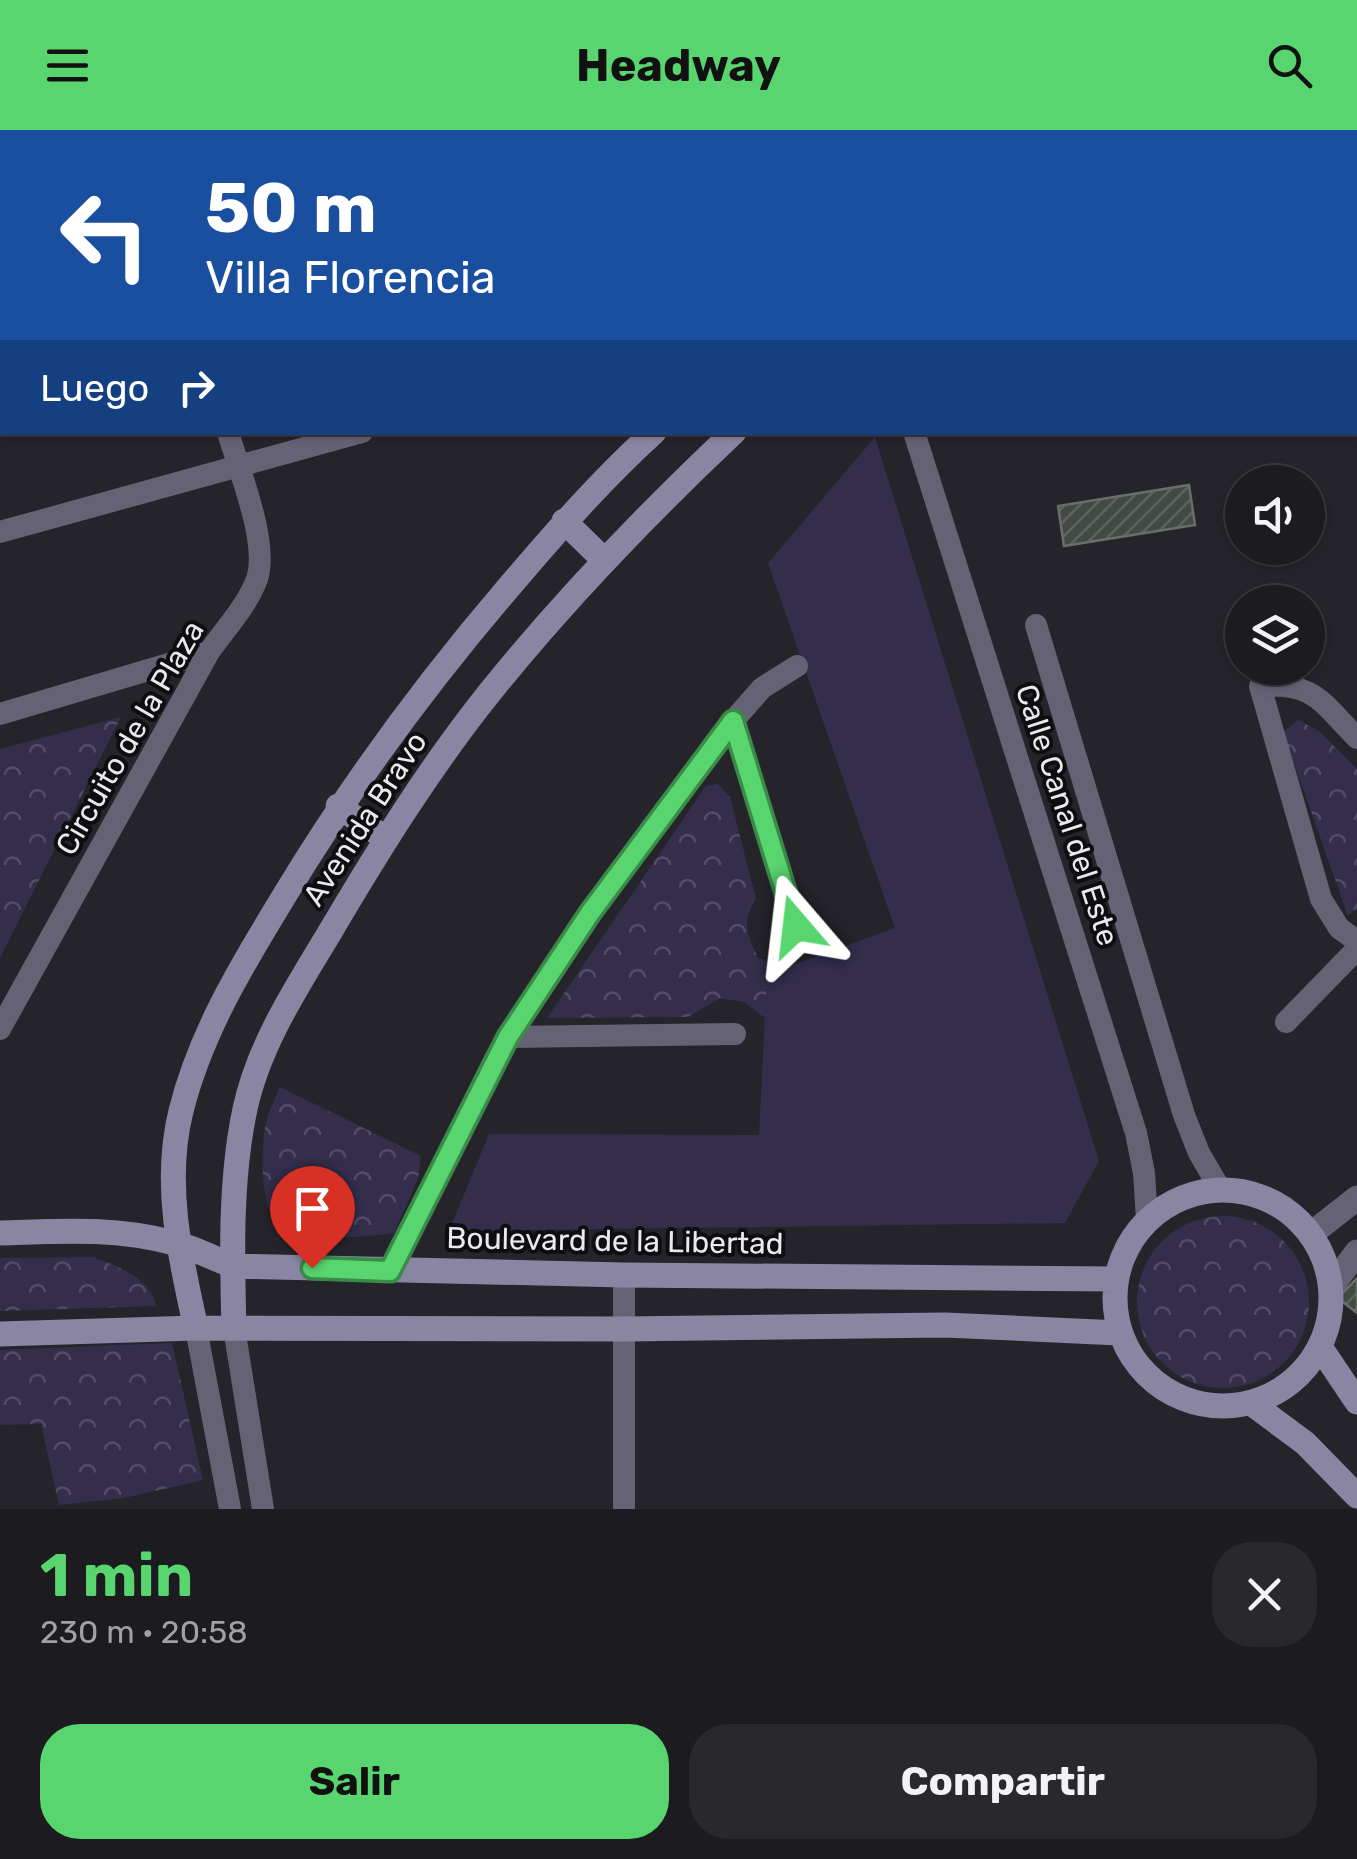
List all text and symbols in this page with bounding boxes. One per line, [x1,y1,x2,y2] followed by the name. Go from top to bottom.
[40,38,95,93] icon: menu
[1262,38,1317,93] icon: search
[576,39,781,92] text: Headway
[205,167,377,250] text: 50 m
[40,170,170,300] icon: left
[205,251,496,304] text: Villa Florencia
[169,360,224,415] icon: right
[40,365,149,411] text: Luego
[1225,465,1325,685] map controls
[1225,465,1325,565] button: sound
[1225,585,1325,685] button: layers
[48,614,212,862] street label: Circuito de la Plaza
[1008,680,1126,950] street label: Calle Canal del Este
[295,725,435,913] street label: Avenida Bravo
[744,874,848,978] position arrow
[270,1166,355,1269] pin
[285,1181,340,1236] icon: arrive
[446,1220,784,1262] street label: Boulevard de la Libertad
[40,1540,193,1611] text: 1 min
[1212,1542,1317,1647] button: close
[40,1613,248,1651] text: 230 m · 20:58
[40,1724,669,1839] button: Salir
[689,1724,1317,1839] button: Compartir

